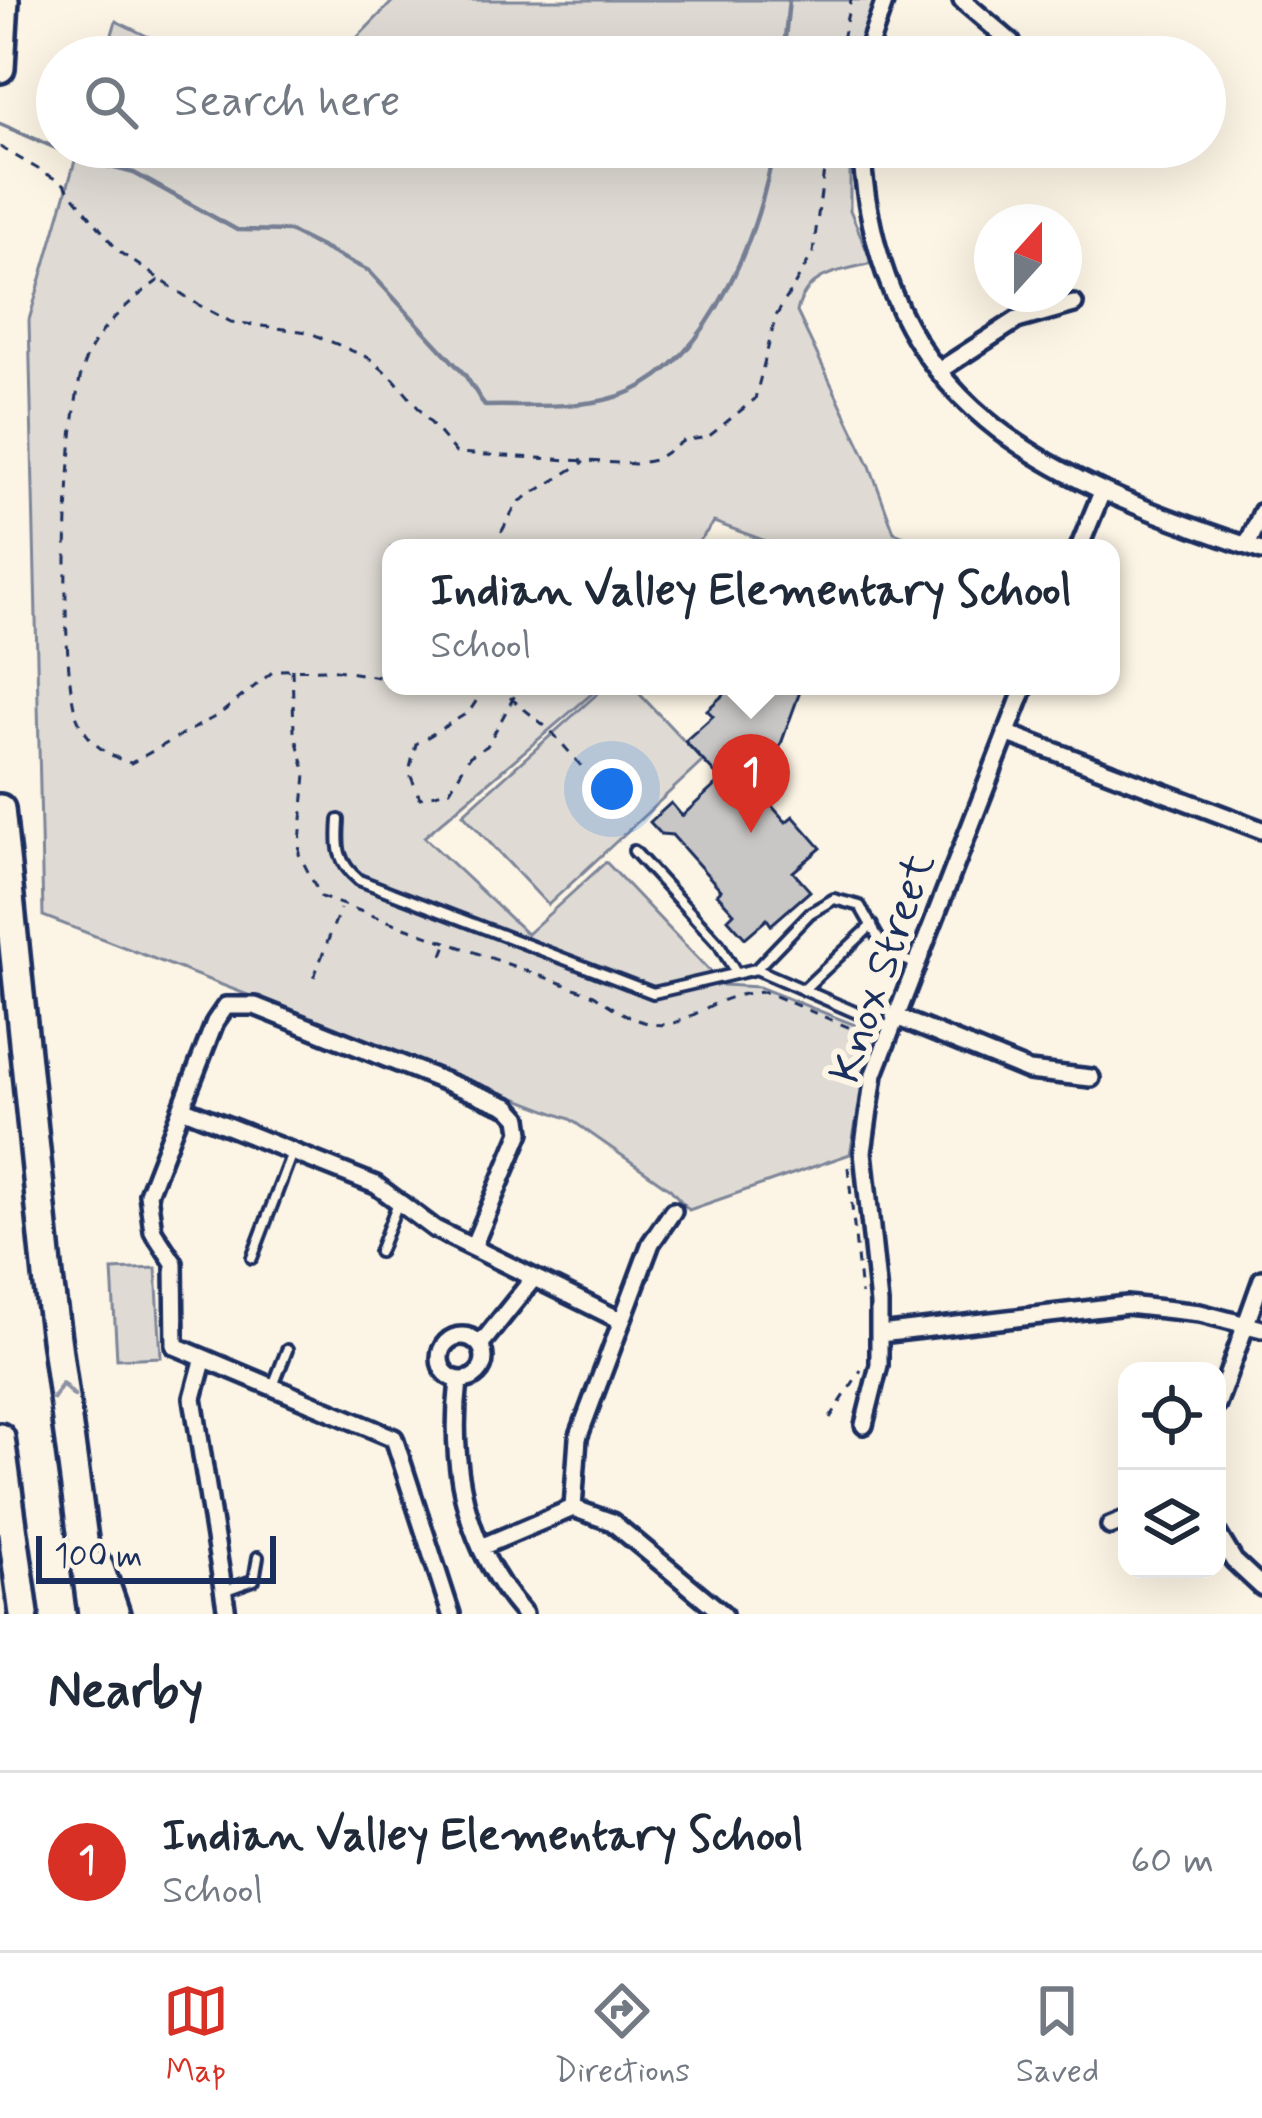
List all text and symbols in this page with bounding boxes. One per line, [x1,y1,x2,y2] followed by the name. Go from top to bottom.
[36,36,1226,168] search box
[78,69,144,135] icon: search
[174,73,401,132] text: Search here
[974,204,1082,312] north arrow
[382,539,1120,695] popup
[430,562,1072,621] text: Indian Valley Elementary School
[430,621,531,672] text: School
[712,734,790,833] pin: 1
[582,759,642,819] your location
[816,845,950,1091] street label: Knox Street
[1118,1362,1226,1578] map controls
[1118,1362,1226,1470] button: locate
[50,1381,76,1401] one-way arrow
[1118,1470,1226,1578] button: layers
[36,1530,276,1583] scale bar
[54,1535,143,1579] text: 100 m
[48,1659,203,1725] text: Nearby
[162,1807,803,1866] text: Indian Valley Elementary School
[78,1836,96,1887] text: 1
[1130,1836,1214,1887] text: 60 m
[162,1866,263,1917] text: School
[163,1978,229,2094] tab: Map
[554,1978,690,2094] tab: Directions
[1016,1978,1099,2094] tab: Saved

